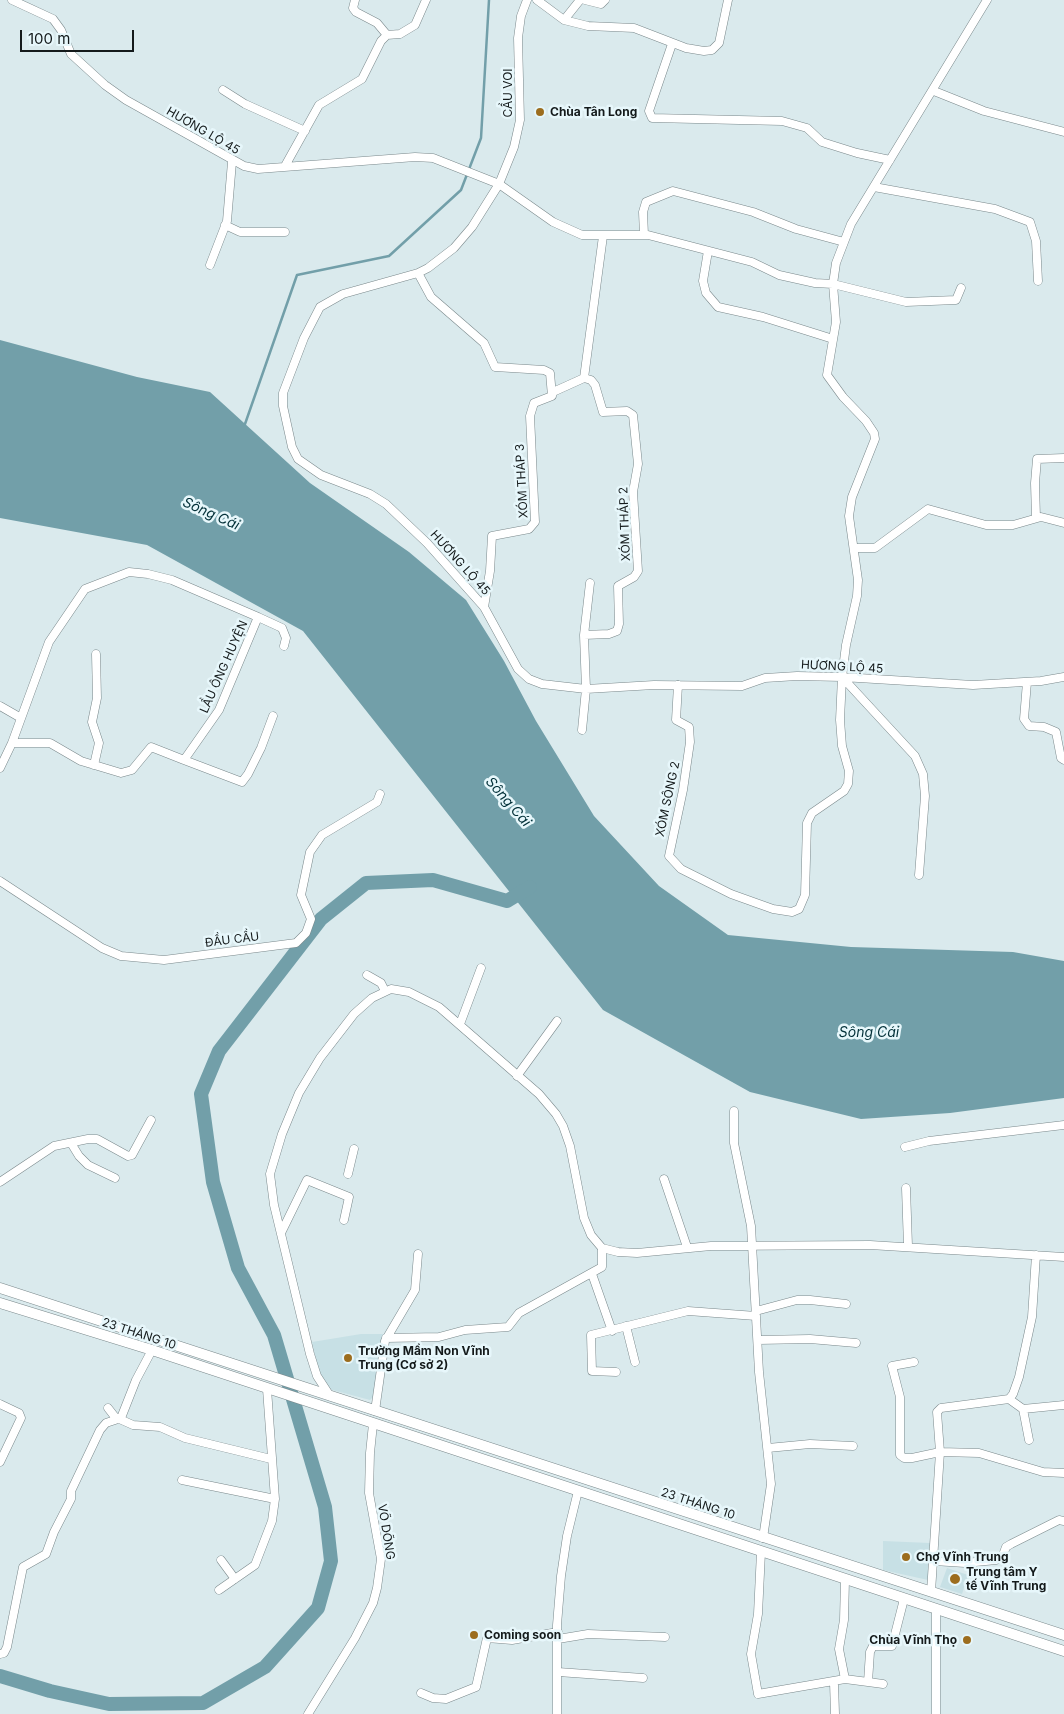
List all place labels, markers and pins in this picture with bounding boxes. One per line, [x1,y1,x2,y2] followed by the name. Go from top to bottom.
[550,105,637,119] place label: Chùa Tân Long
[534,106,546,118] marker: Chùa Tân Long
[358,1344,490,1372] place label: Trường Mầm Non Vĩnh Trung (Cơ sở 2)
[342,1352,354,1364] marker: Trường Mầm Non Vĩnh Trung (Cơ sở 2)
[916,1550,1008,1564] place label: Chợ Vĩnh Trung
[900,1551,912,1563] marker: Chợ Vĩnh Trung
[966,1565,1046,1593] place label: Trung tâm Y tế Vĩnh Trung
[948,1572,962,1586] marker: Trung tâm Y tế Vĩnh Trung
[484,1628,561,1642] place label: Coming soon
[468,1629,480,1641] marker: Coming soon
[869,1633,957,1647] place label: Chùa Vĩnh Thọ
[961,1634,973,1646] marker: Chùa Vĩnh Thọ

